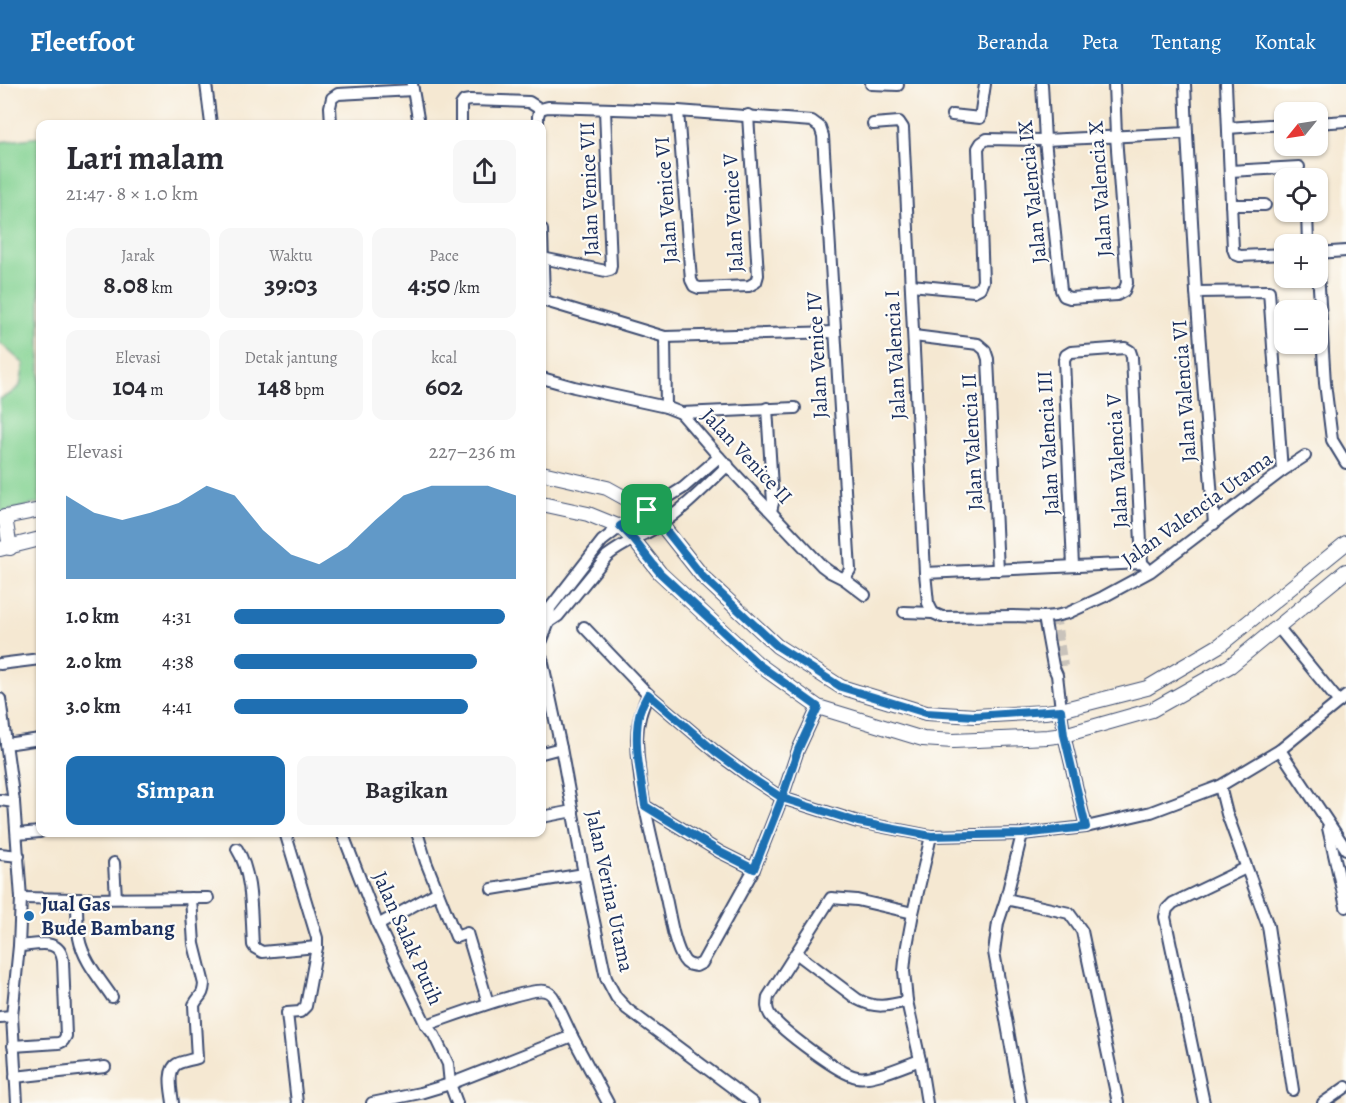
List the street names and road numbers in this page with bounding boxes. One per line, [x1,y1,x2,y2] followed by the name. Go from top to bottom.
[1011,119,1053,265] street label: Jalan Valencia IX
[1081,120,1119,258] street label: Jalan Valencia X
[573,121,605,257] street label: Jalan Venice VII
[648,136,684,264] street label: Jalan Venice VI
[716,152,750,273] street label: Jalan Venice V
[878,289,912,421] street label: Jalan Valencia I
[800,291,834,419] street label: Jalan Venice IV
[1165,319,1203,463] street label: Jalan Valencia VI
[1030,370,1066,516] street label: Jalan Valencia III
[954,373,990,511] street label: Jalan Valencia II
[1099,393,1135,529] street label: Jalan Valencia V
[695,402,799,510] street label: Jalan Venice II
[1116,444,1278,573] street label: Jalan Valencia Utama
[579,807,641,975] street label: Jalan Verina Utama
[366,867,450,1009] street label: Jalan Salak Putih

